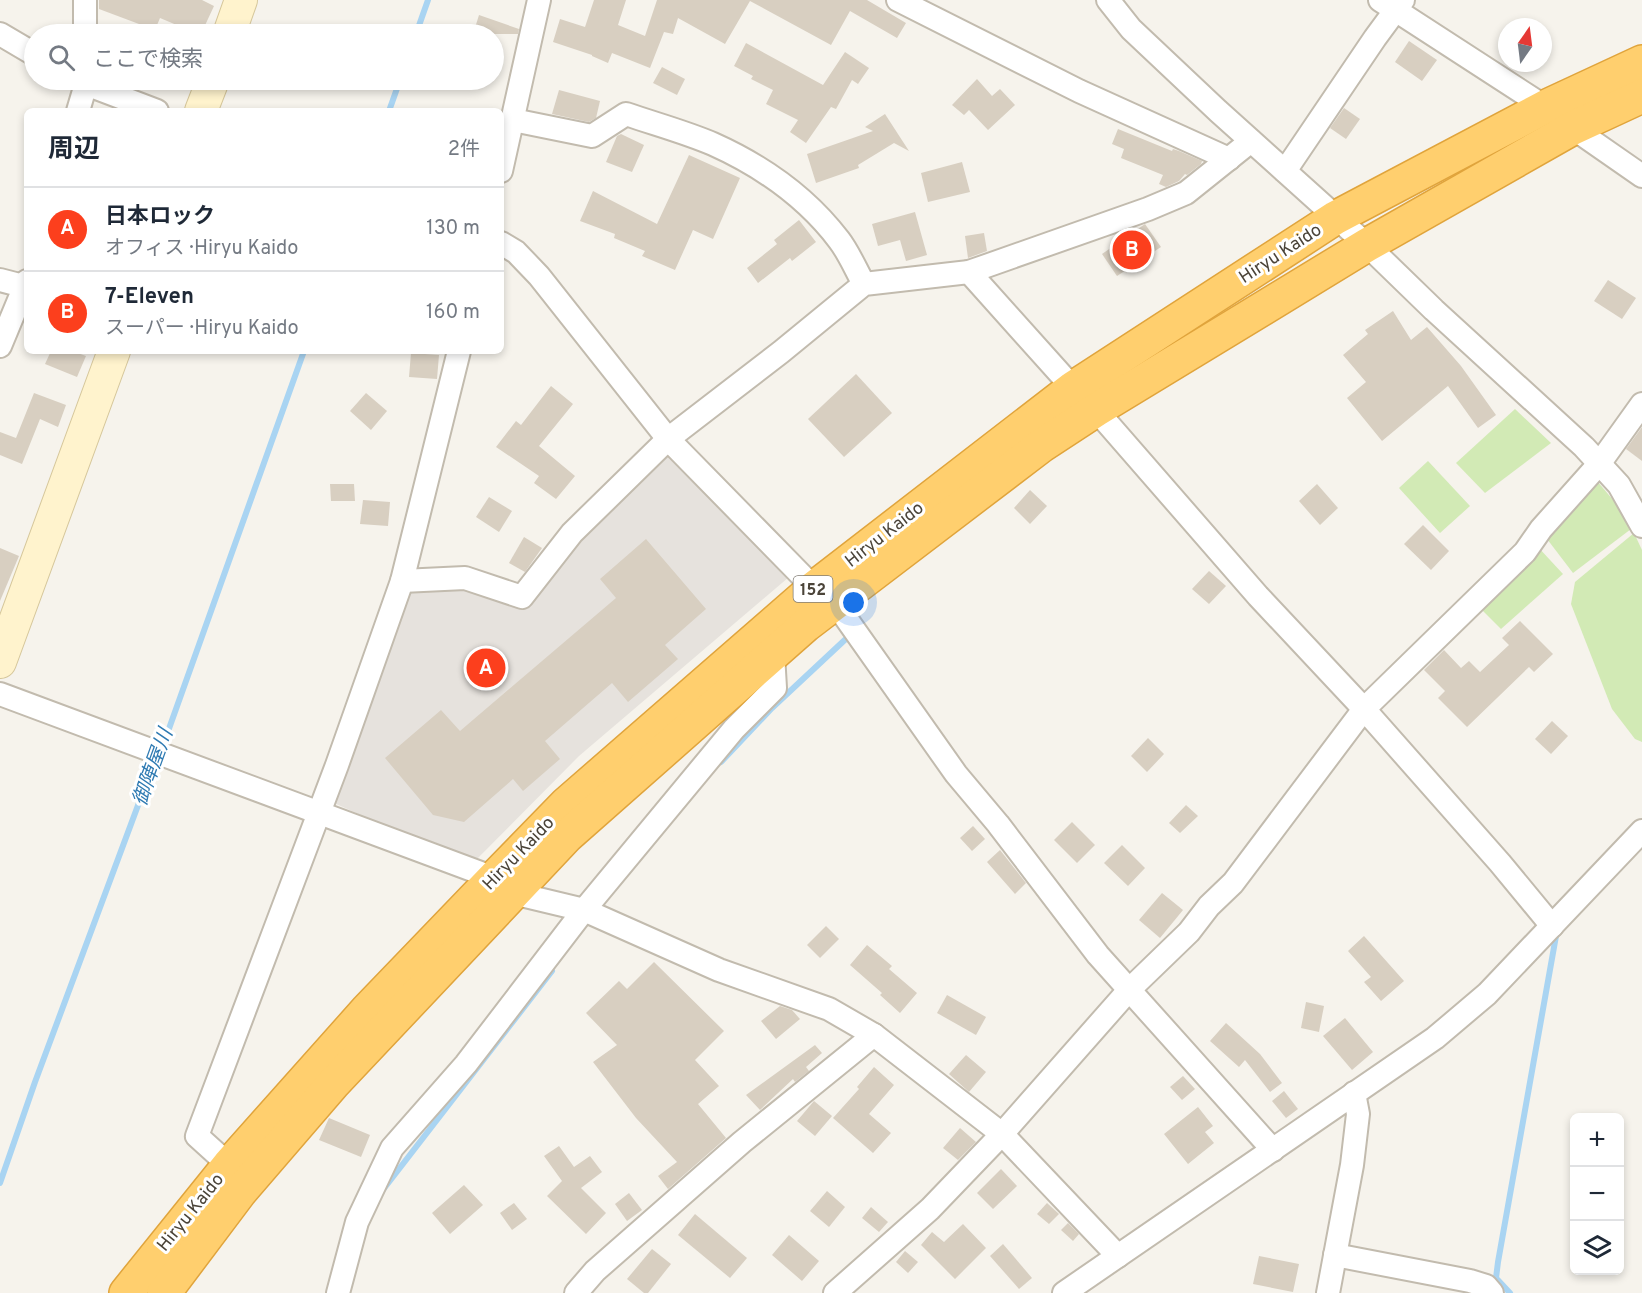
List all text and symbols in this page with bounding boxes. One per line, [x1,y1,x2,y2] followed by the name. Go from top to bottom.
[1498,18,1552,72] north arrow
[24,24,504,90] search box
[45,41,78,74] icon: search
[93,47,203,74] text: ここで検索
[48,134,100,167] text: 周辺
[448,137,480,163] text: 2件
[105,204,215,231] text: 日本ロック
[60,216,75,242] text: A
[426,216,480,242] text: 130 m
[1235,219,1327,290] street label: Hiryu Kaido
[1112,228,1152,272] pin: B
[105,236,298,262] text: オフィス · Hiryu Kaido
[105,284,194,311] text: 7-Eleven
[61,300,74,326] text: B
[426,300,480,326] text: 160 m
[105,316,299,342] text: スーパー · Hiryu Kaido
[841,497,929,573] street label: Hiryu Kaido
[794,576,832,602] road number: 152
[839,588,868,617] your location
[466,646,506,690] pin: A
[128,724,180,810] water label: 御陣屋川
[478,812,560,896] street label: Hiryu Kaido
[1570,1113,1624,1275] map controls
[1570,1113,1624,1167] button: +
[1570,1167,1624,1221] button: −
[153,1169,230,1257] street label: Hiryu Kaido
[1570,1221,1624,1275] button: layers

